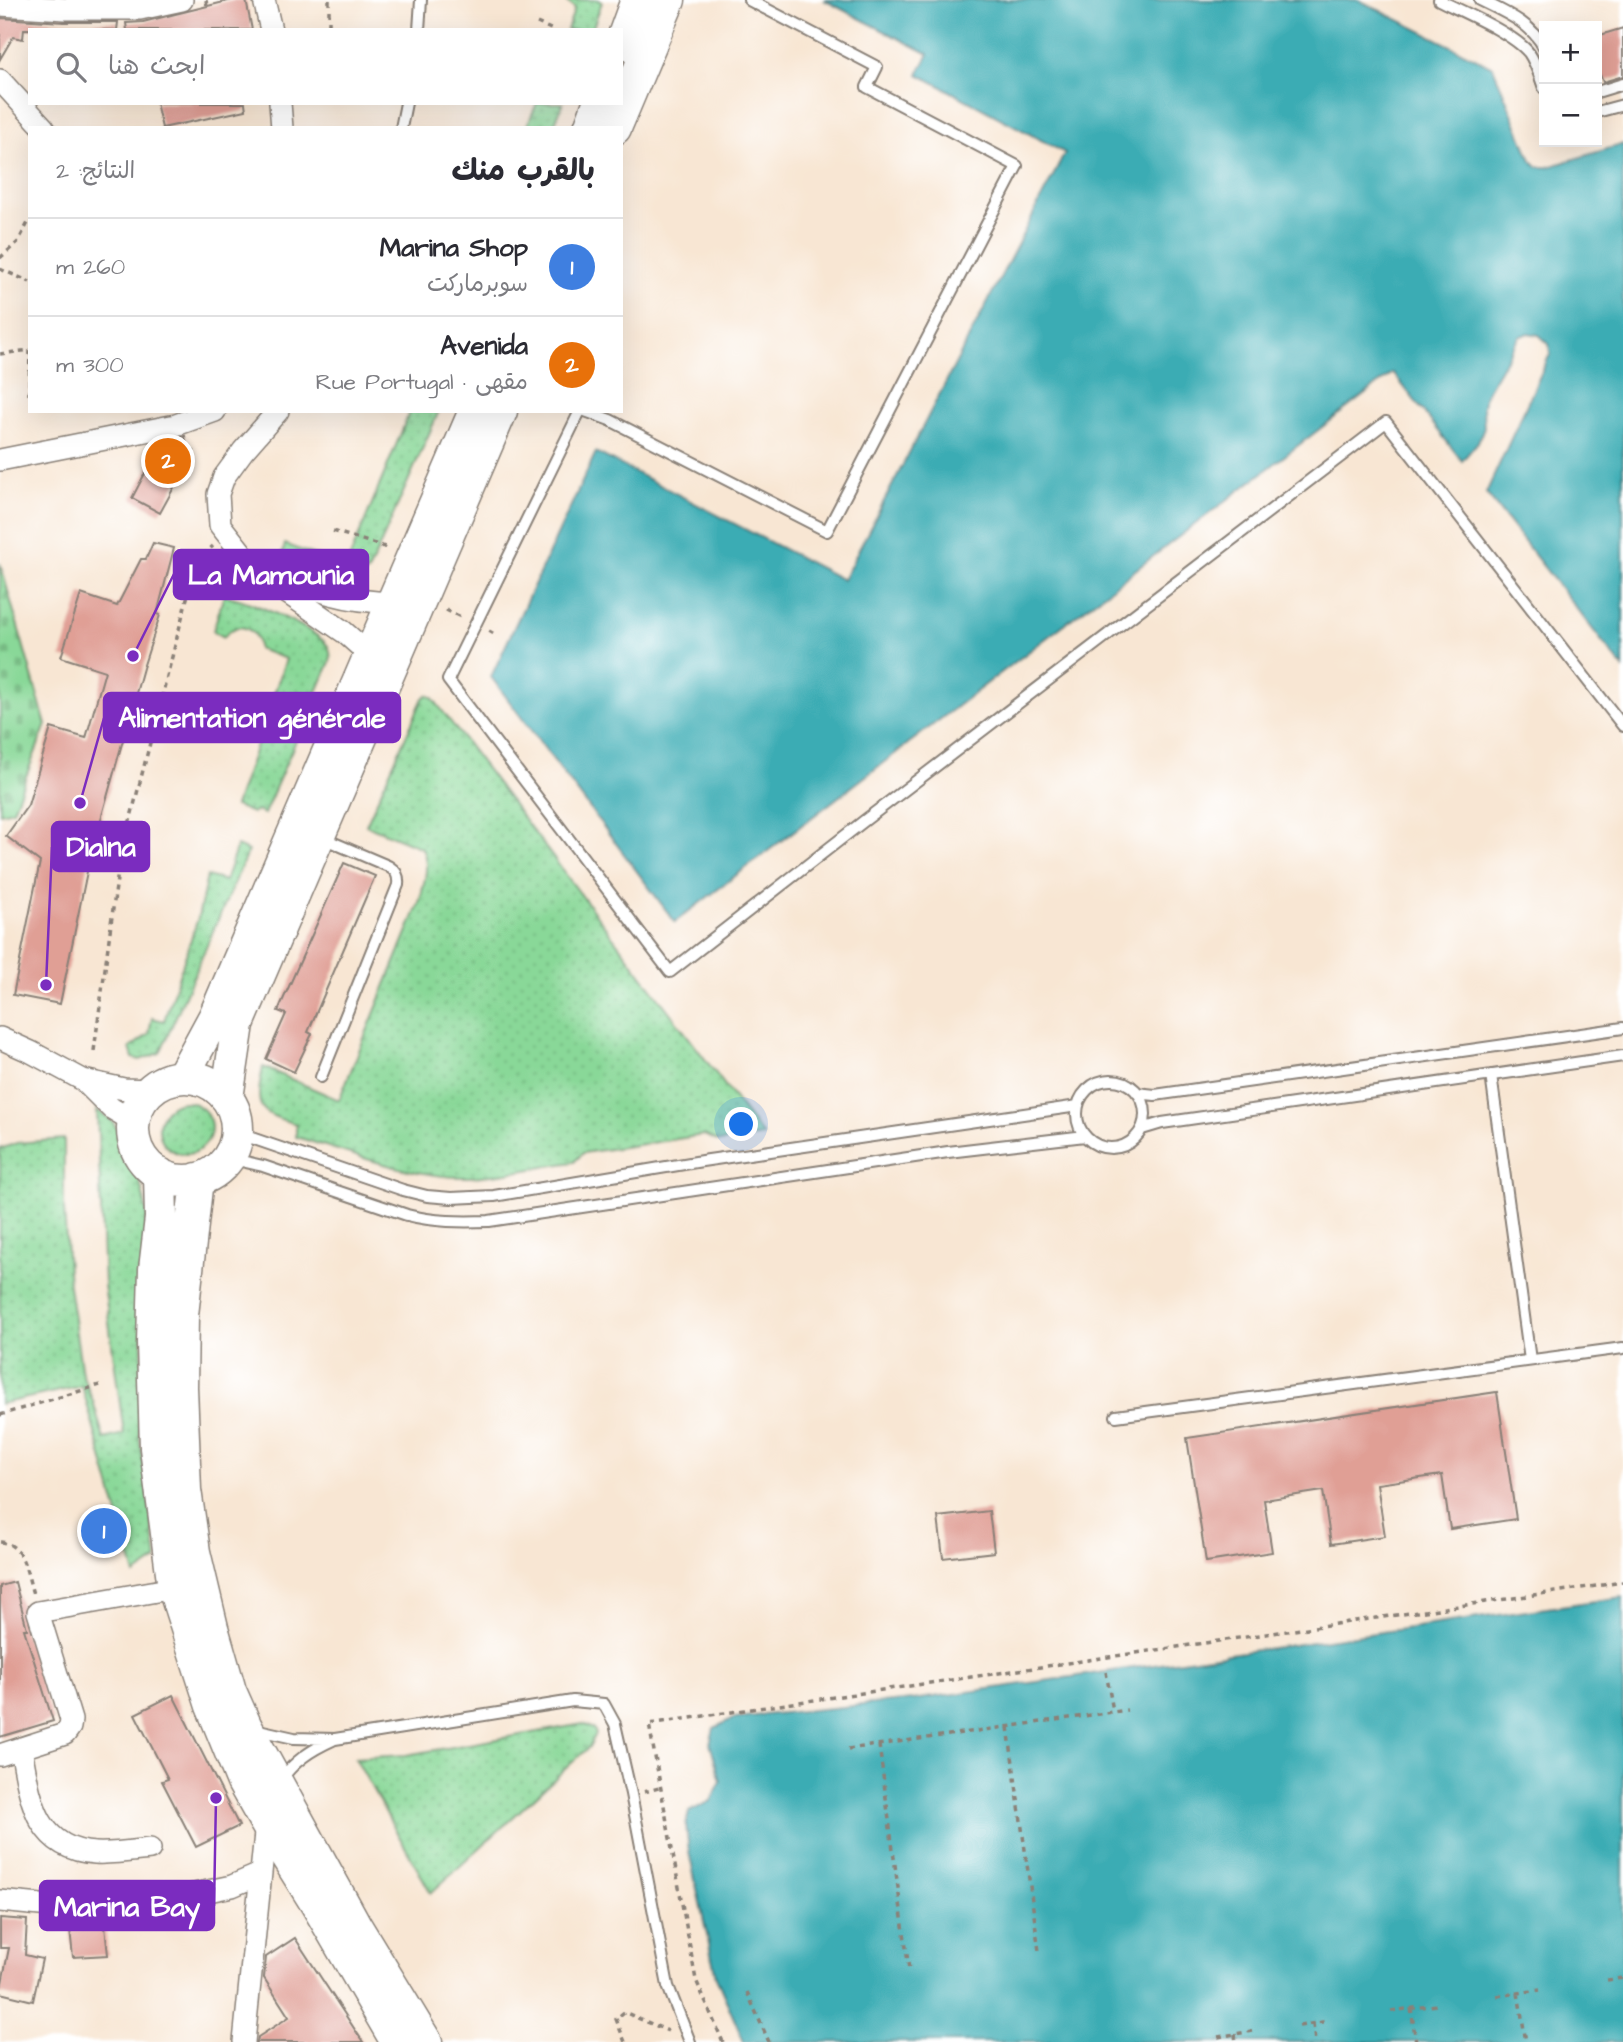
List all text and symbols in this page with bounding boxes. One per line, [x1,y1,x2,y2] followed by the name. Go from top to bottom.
[1539,21,1602,147] map controls
[1539,21,1602,84] button: +
[28,28,623,105] search box
[52,48,90,86] icon: search
[108,48,205,84] text: ابحث هنا
[1539,84,1602,147] button: −
[451,150,595,192] text: بالقرب منك
[56,155,135,187] text: النتائج: 2
[380,230,528,266] text: Marina Shop
[56,251,125,283] text: 260 m
[571,251,573,283] text: 1
[427,268,528,300] text: سوبرماركت
[440,328,528,364] text: Avenida
[56,349,124,381] text: 300 m
[565,349,579,381] text: 2
[316,366,528,398] text: مقهى · Rue Portugal
[145,435,191,487] pin: 2
[174,550,368,599] callout: La Mamounia
[188,556,355,595] text: La Mamounia
[104,693,400,742] callout: Alimentation générale
[118,699,386,740] text: Alimentation générale
[52,822,149,871] callout: Dialna
[66,828,136,867] text: Dialna
[724,1107,758,1141] your location
[81,1505,127,1557] pin: 1
[40,1881,214,1930] callout: Marina Bay
[54,1888,201,1930] text: Marina Bay

